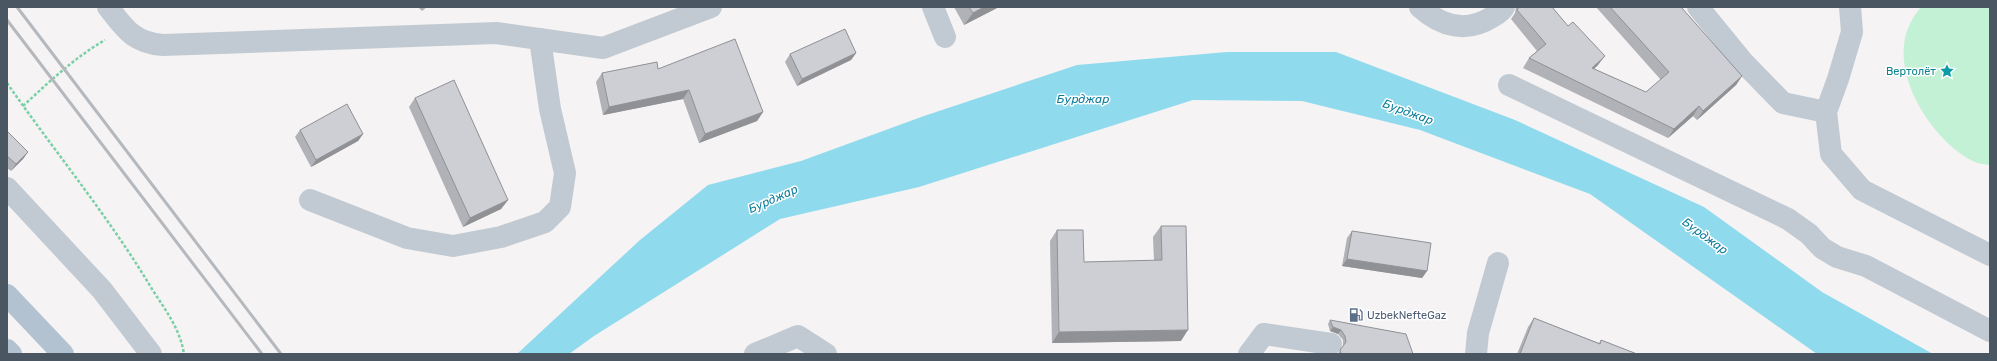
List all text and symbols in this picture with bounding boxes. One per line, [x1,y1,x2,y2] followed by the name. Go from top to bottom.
[1939,63,1955,79] place icon: Вертолёт
[1886,65,1936,78] place label: Вертолёт
[1057,92,1109,106] water label: Бурджар
[1381,96,1435,128] water label: Бурджар
[746,182,800,216] water label: Бурджар
[1680,215,1730,257] water label: Бурджар
[1348,307,1364,323] fuel station icon: UzbekNefteGaz
[1367,309,1447,322] place label: UzbekNefteGaz

